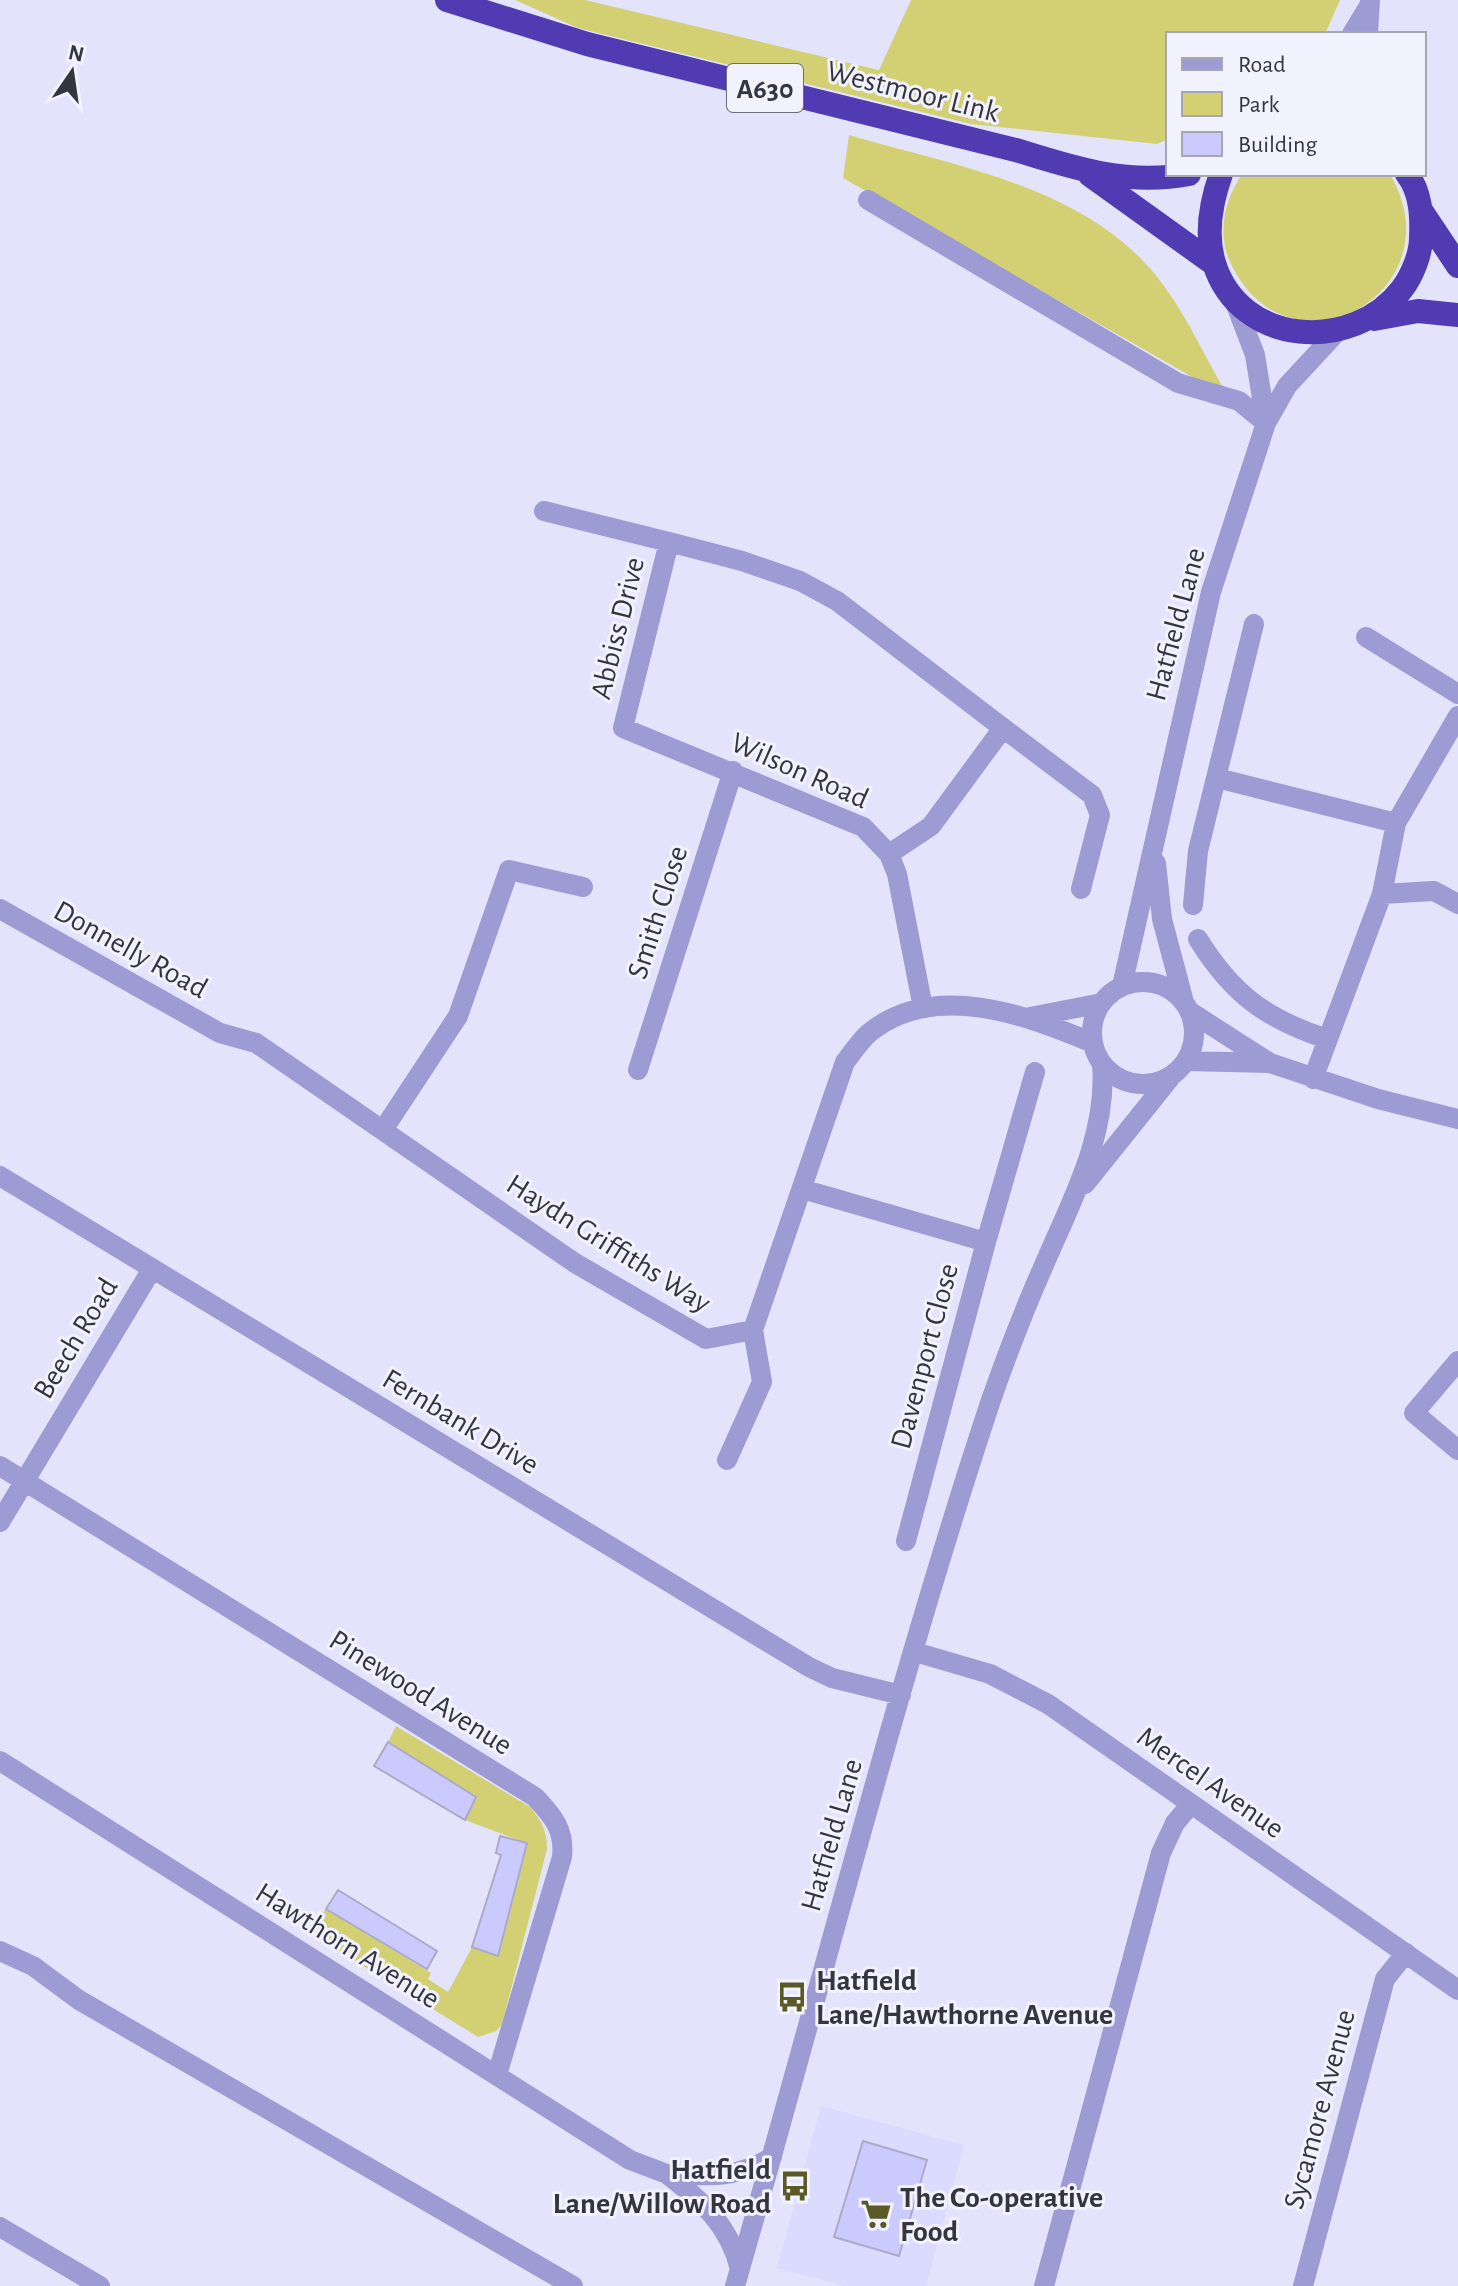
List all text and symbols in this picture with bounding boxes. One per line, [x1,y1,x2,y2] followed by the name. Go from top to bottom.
[32,32,112,112] north arrow
[1166,32,1426,176] legend
[66,41,86,66] text: N
[1238,53,1286,77] text: Road
[823,56,1002,128] street label: Westmoor Link
[727,64,803,112] road number: A630
[1238,93,1279,117] text: Park
[1238,133,1317,157] text: Building
[1141,545,1211,704] street label: Hatfield Lane
[586,554,650,702] street label: Abbiss Drive
[726,727,873,815] street label: Wilson Road
[622,842,694,983] street label: Smith Close
[49,895,212,1004] street label: Donnelly Road
[501,1169,716,1319] street label: Haydn Griffiths Way
[886,1260,964,1452] street label: Davenport Close
[28,1273,124,1404] street label: Beech Road
[377,1364,544,1480] street label: Fernbank Drive
[324,1625,517,1761] street label: Pinewood Avenue
[1131,1721,1289,1844] street label: Mercel Avenue
[796,1756,868,1915] street label: Hatfield Lane
[250,1877,445,2014] street label: Hawthorn Avenue
[816,1966,1113,2030] place label: Hatfield Lane/Hawthorne Avenue
[775,1980,809,2014] bus stop icon: Hatfield Lane/Hawthorne Avenue
[1279,2006,1361,2212] street label: Sycamore Avenue
[553,2155,771,2219] place label: Hatfield Lane/Willow Road
[778,2169,812,2203] bus stop icon: Hatfield Lane/Willow Road
[900,2183,1103,2247] place label: The Co-operative Food
[859,2197,893,2231] supermarket icon: The Co-operative Food

